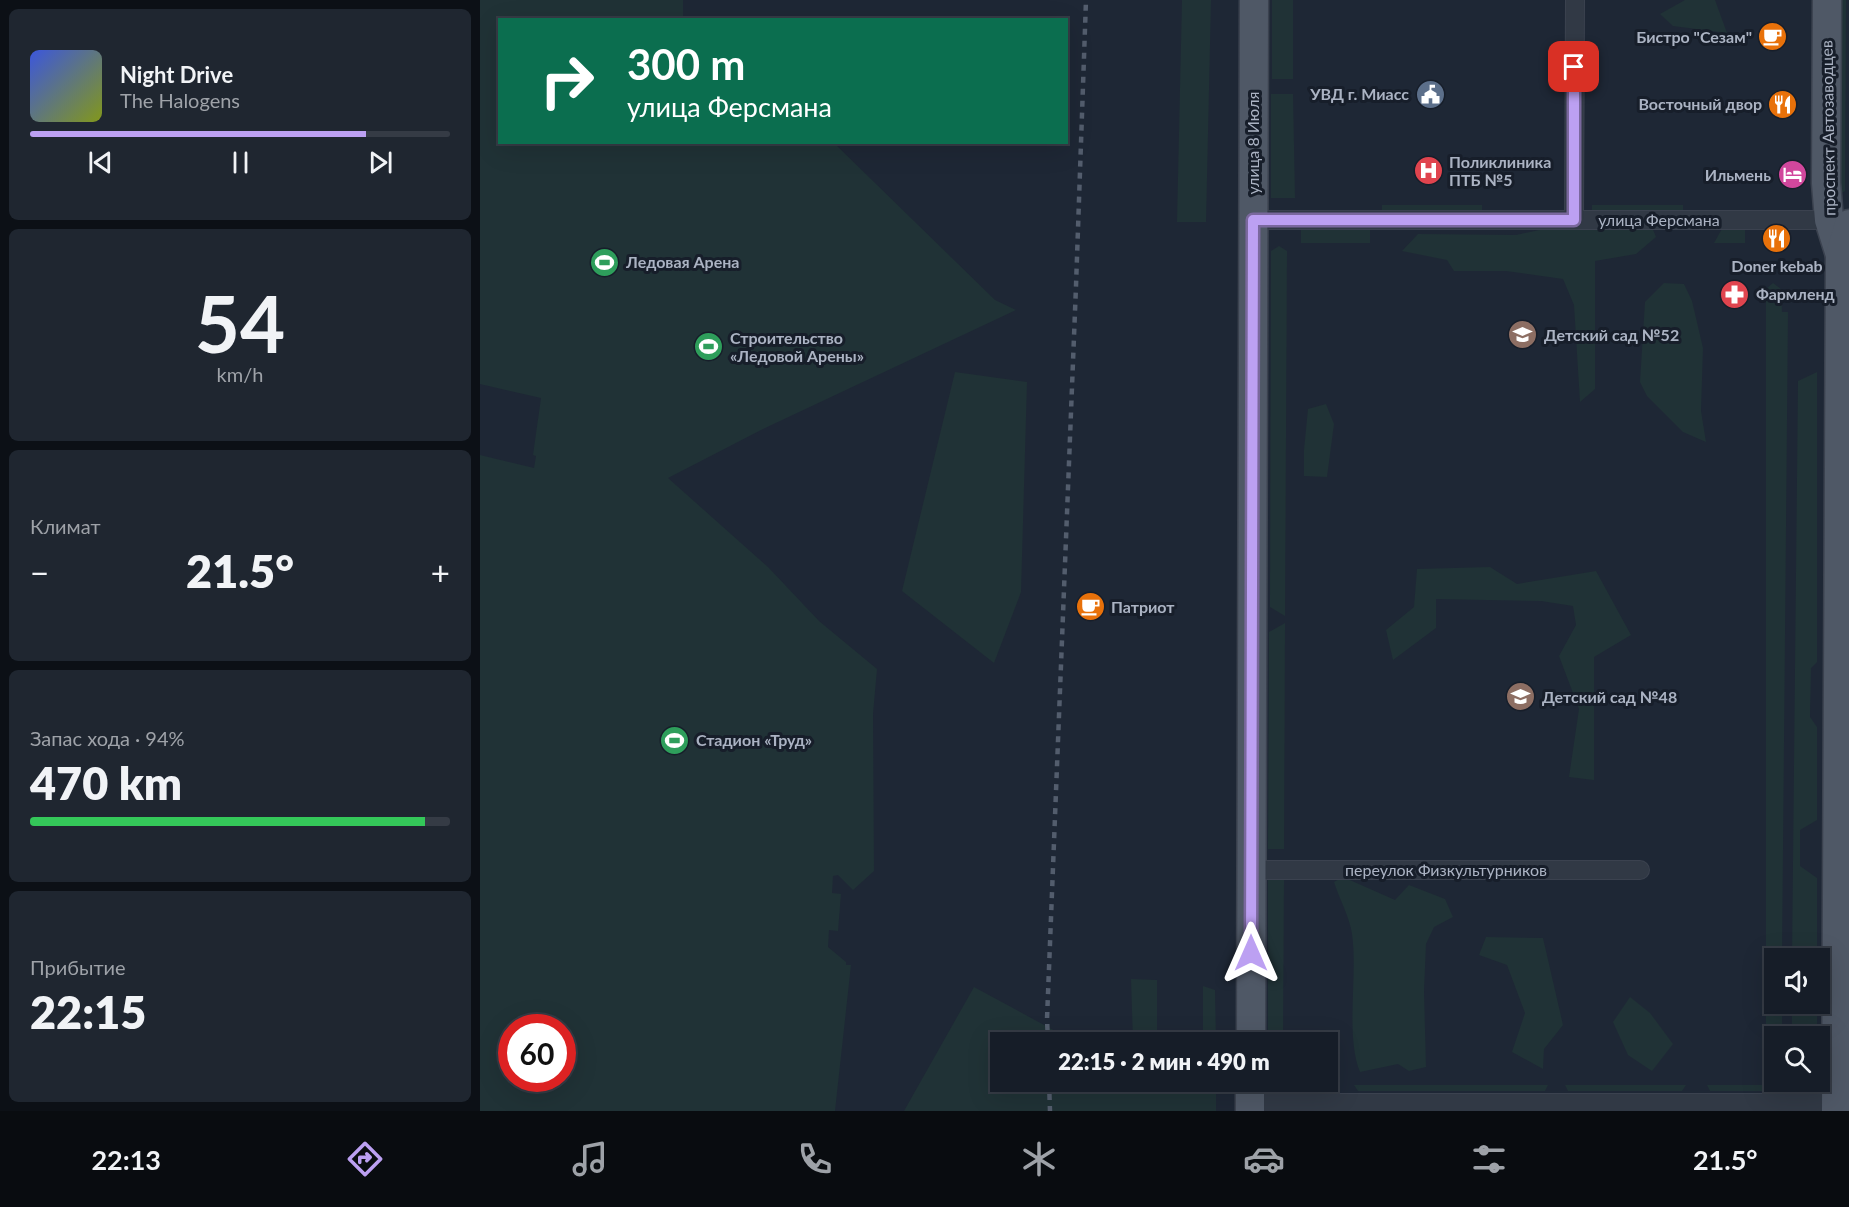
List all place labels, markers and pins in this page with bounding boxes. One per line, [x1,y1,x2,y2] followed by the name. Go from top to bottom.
[1757,21,1789,53] cafe icon: Бистро "Сезам"
[1636,27,1752,46] place label: Бистро "Сезам"
[1548,41,1599,92] pin
[1414,78,1446,110] public building icon: УВД г. Миасс
[1309,84,1409,103] place label: УВД г. Миасс
[1767,88,1799,120] restaurant icon: Восточный двор
[1638,94,1762,113] place label: Восточный двор
[1449,152,1551,189] place label: Поликлиника ПТБ №5
[1412,155,1444,187] hospital icon: Поликлиника ПТБ №5
[1776,159,1808,191] hotel icon: Ильмень
[1705,165,1771,184] place label: Ильмень
[1761,222,1793,254] restaurant icon: Doner kebab
[589,246,621,278] sports icon: Ледовая Арена
[625,252,739,271] place label: Ледовая Арена
[1731,256,1823,275] place label: Doner kebab
[1719,278,1751,310] pharmacy icon: Фармленд
[1756,284,1835,303] place label: Фармленд
[1507,319,1539,351] school or university icon: Детский сад №52
[1544,325,1679,344] place label: Детский сад №52
[730,328,864,365] place label: Строительство «Ледовой Арены»
[693,331,725,363] sports icon: Строительство «Ледовой Арены»
[1074,591,1106,623] cafe icon: Патриот
[1111,597,1175,616] place label: Патриот
[1505,681,1537,713] school or university icon: Детский сад №48
[1542,687,1677,706] place label: Детский сад №48
[659,724,691,756] sports icon: Стадион «Труд»
[696,730,812,749] place label: Стадион «Труд»

